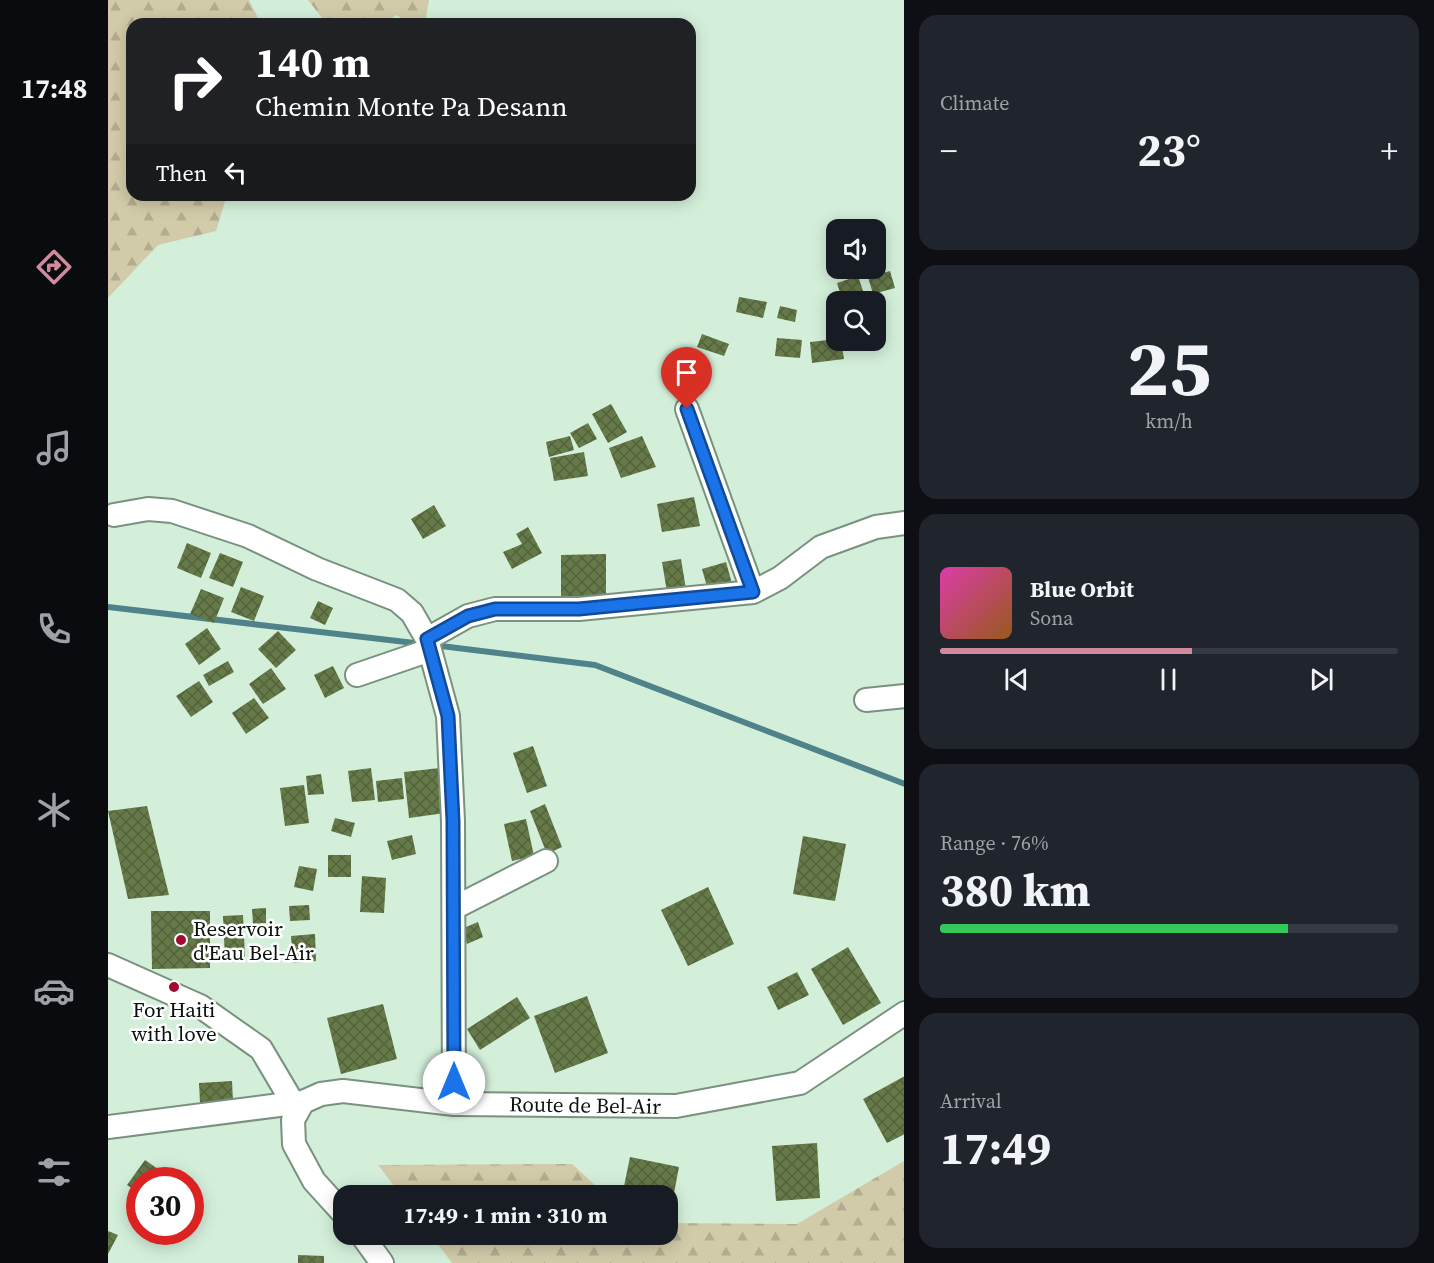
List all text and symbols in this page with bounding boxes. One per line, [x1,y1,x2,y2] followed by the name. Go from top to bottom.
[255,33,370,91] text: 140 m
[156,42,234,120] icon: right
[21,70,87,107] text: 17:48
[255,88,568,125] text: Chemin Monte Pa Desann
[940,89,1009,117] text: Climate
[1137,119,1201,181] text: 23°
[940,128,958,173] text: −
[1380,128,1398,173] text: +
[219,156,252,189] icon: left
[156,158,207,188] text: Then
[826,219,886,351] map controls
[826,219,886,279] button: sound
[33,246,75,288] icon: directions
[826,291,886,351] button: search
[1127,314,1211,421] text: 25
[661,347,712,409] pin
[670,356,703,389] icon: arrive
[1145,407,1193,435] text: km/h
[33,427,75,469] icon: music
[1030,574,1134,604] text: Blue Orbit
[1030,604,1074,632] text: Sona
[33,608,75,650] icon: phone
[1000,663,1033,696] icon: previous
[1152,663,1185,696] icon: pause
[1305,663,1338,696] icon: next
[33,789,75,831] icon: climate
[940,829,1049,857] text: Range · 76%
[940,859,1091,921] text: 380 km
[193,914,314,967] place label: Reservoir d'Eau Bel-Air
[174,933,188,947] marker: Reservoir d'Eau Bel-Air
[33,970,75,1012] icon: car
[167,980,181,994] marker: For Haiti with love
[131,995,217,1048] place label: For Haiti with love
[422,1050,486,1114] position arrow
[940,1087,1002,1115] text: Arrival
[509,1089,661,1121] street label: Route de Bel-Air
[940,1117,1051,1179] text: 17:49
[33,1151,75,1193] icon: filters
[126,1167,204,1245] speed limit sign: 30
[404,1200,607,1230] text: 17:49 · 1 min · 310 m

